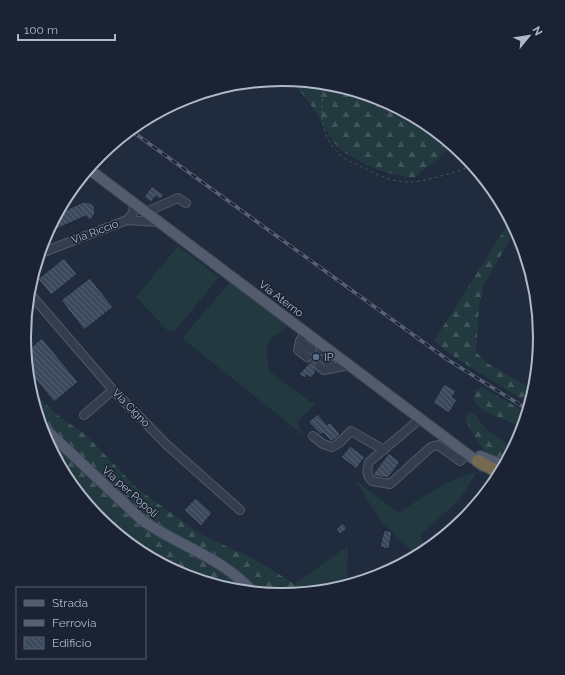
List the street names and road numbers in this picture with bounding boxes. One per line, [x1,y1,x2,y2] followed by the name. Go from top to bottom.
[70,217,121,247] street label: Via Riccio
[256,278,306,320] street label: Via Aterno
[110,386,153,430] street label: Via Cigno
[100,464,160,520] street label: Via per Popoli

